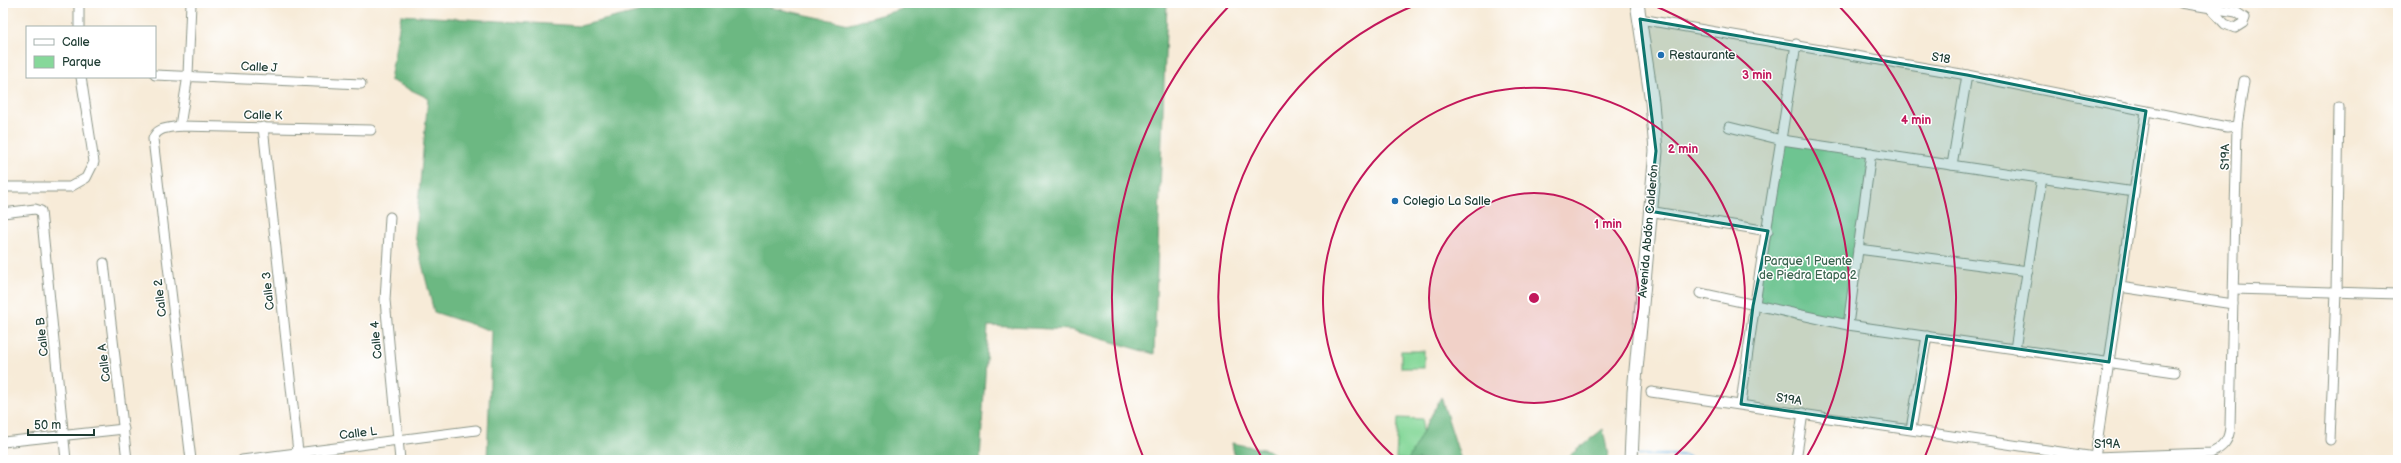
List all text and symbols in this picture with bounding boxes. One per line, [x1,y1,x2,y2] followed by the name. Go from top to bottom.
[26,26,156,78] legend
[62,35,90,50] text: Calle
[1669,48,1735,63] place label: Restaurante
[1930,49,1952,68] street label: S18
[1656,50,1666,60] marker: Restaurante
[62,55,101,70] text: Parque
[240,59,278,76] street label: Calle J
[1742,68,1772,83] text: 3 min
[244,108,283,123] street label: Calle K
[1901,113,1931,128] text: 4 min
[1668,142,1698,157] text: 2 min
[2218,143,2233,170] street label: S19A
[1635,164,1662,298] street label: Avenida Abdón Calderón
[1403,194,1491,209] place label: Colegio La Salle
[1390,196,1400,206] marker: Colegio La Salle
[1594,217,1622,232] text: 1 min
[1759,254,1857,283] park label: Parque 1 Puente de Piedra Etapa 2
[259,271,278,311] street label: Calle 3
[151,278,170,318] street label: Calle 2
[1527,291,1541,305] centre of rings
[33,317,52,357] street label: Calle B
[367,320,386,360] street label: Calle 4
[95,342,114,383] street label: Calle A
[1775,390,1804,409] street label: S19A
[28,411,94,437] scale bar
[34,418,61,433] text: 50 m
[338,424,378,443] street label: Calle L
[2094,437,2121,452] street label: S19A

